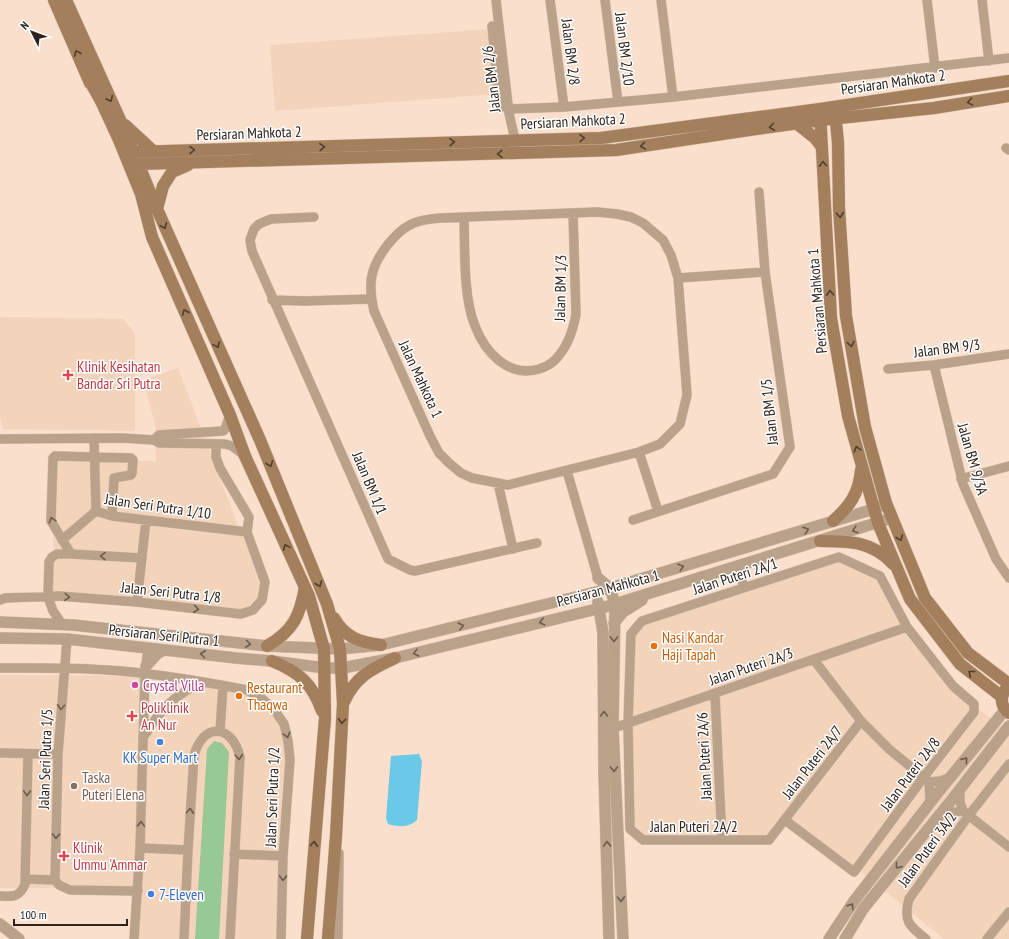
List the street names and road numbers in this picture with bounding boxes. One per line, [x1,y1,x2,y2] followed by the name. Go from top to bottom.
[611,10,639,87] street label: Jalan BM 2/10
[557,17,584,86] street label: Jalan BM 2/8
[477,45,505,114] street label: Jalan BM 2/6
[840,65,946,99] street label: Persiaran Mahkota 2
[520,109,626,133] street label: Persiaran Mahkota 2
[196,122,302,144] street label: Persiaran Mahkota 2
[803,248,831,354] street label: Persiaran Mahkota 1
[550,255,570,322] street label: Jalan BM 1/3
[912,335,981,362] street label: Jalan BM 9/3
[394,336,447,421] street label: Jalan Mahkota 1
[756,378,782,447] street label: Jalan BM 1/5
[953,420,993,498] street label: Jalan BM 9/3A
[348,448,392,517] street label: Jalan BM 1/1
[103,489,213,523] street label: Jalan Seri Putra 1/10
[689,553,780,599] street label: Jalan Puteri 2A/1
[555,565,661,611] street label: Persiaran Mahkota 1
[119,577,222,607] street label: Jalan Seri Putra 1/8
[108,620,220,650] street label: Persiaran Seri Putra 1
[706,643,795,690] street label: Jalan Puteri 2A/3
[34,709,56,810] street label: Jalan Seri Putra 1/5
[692,712,716,801] street label: Jalan Puteri 2A/6
[777,722,846,803] street label: Jalan Puteri 2A/7
[875,733,944,815] street label: Jalan Puteri 2A/8
[261,747,283,848] street label: Jalan Seri Putra 1/2
[893,808,960,891] street label: Jalan Puteri 3A/2
[649,817,738,836] street label: Jalan Puteri 2A/2

